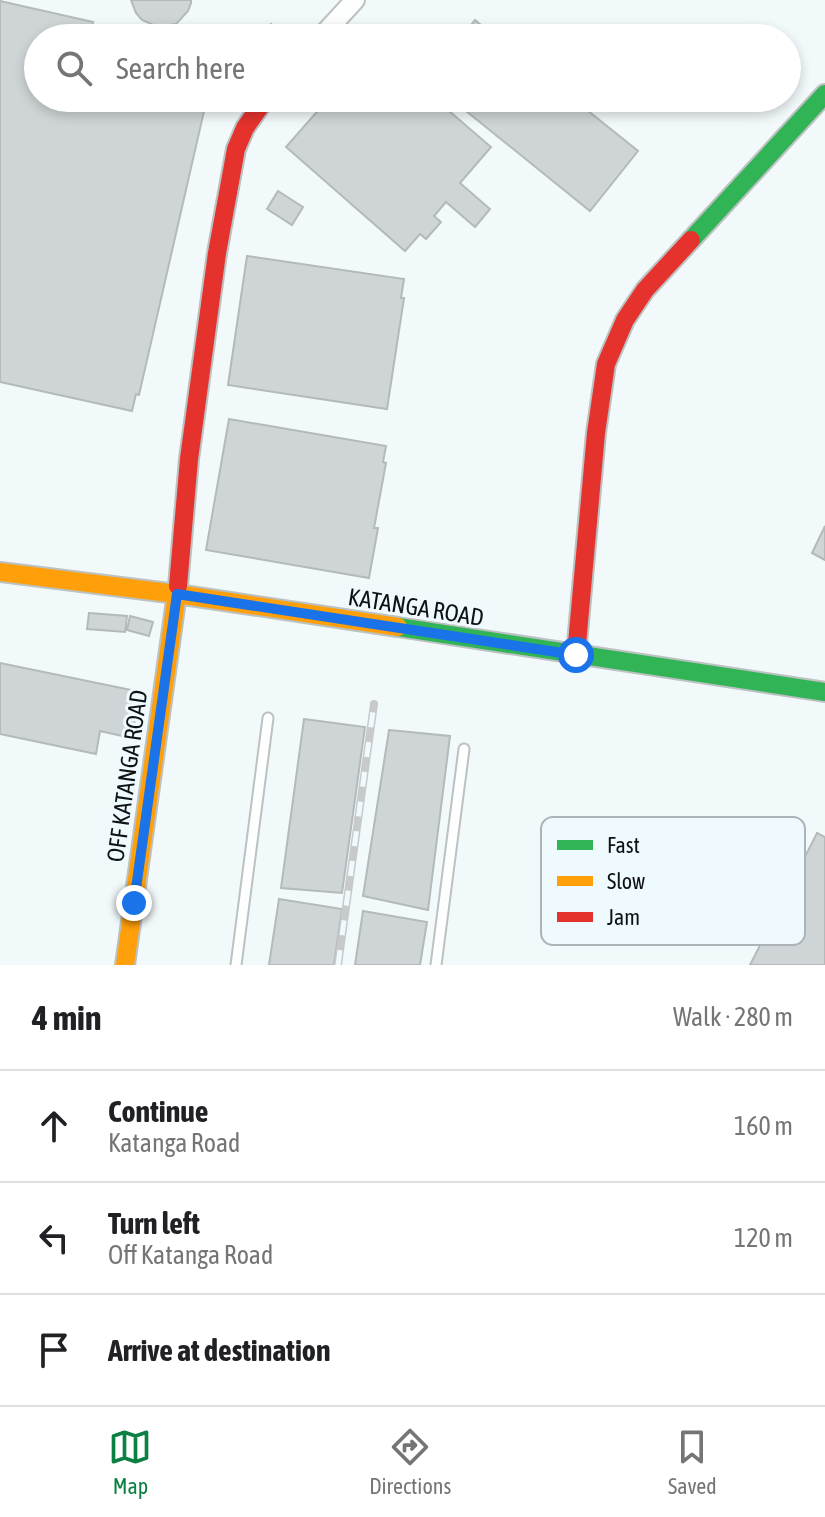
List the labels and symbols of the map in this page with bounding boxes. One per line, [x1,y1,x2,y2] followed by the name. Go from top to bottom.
[346,583,486,631] street label: KATANGA ROAD
[558,637,594,673] route start
[102,688,152,864] street label: OFF KATANGA ROAD
[541,817,805,945] legend
[607,832,640,858] text: Fast
[607,868,645,894] text: Slow
[116,885,152,921] route end
[607,904,640,930] text: Jam

